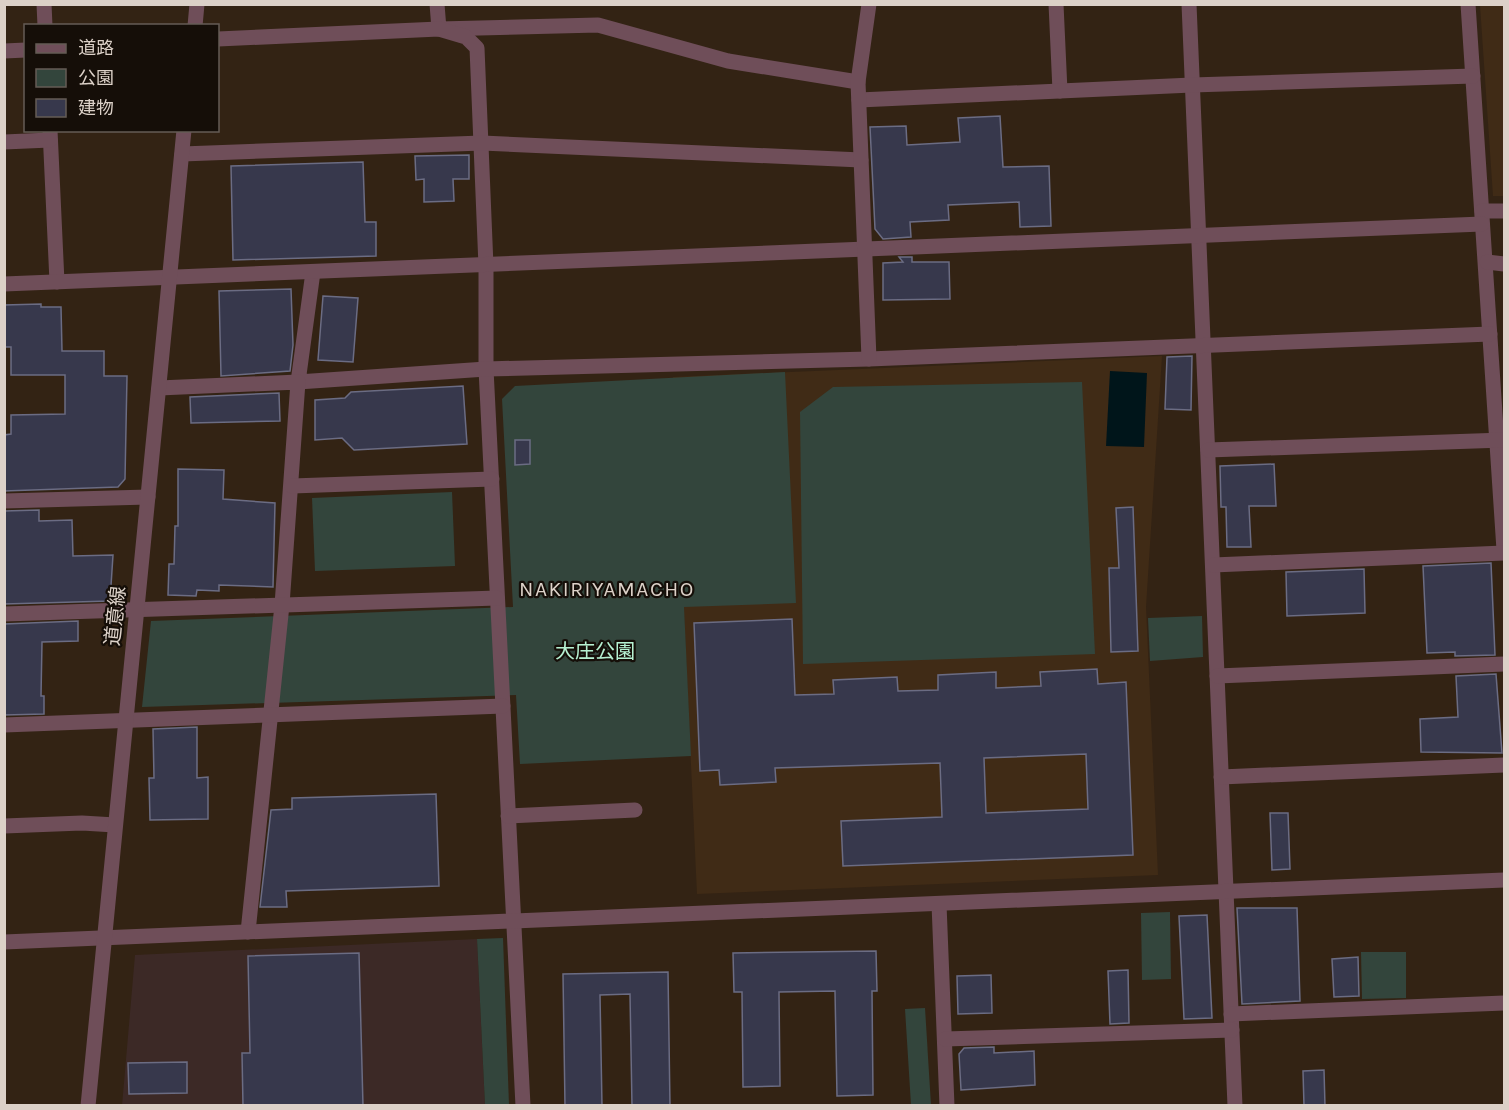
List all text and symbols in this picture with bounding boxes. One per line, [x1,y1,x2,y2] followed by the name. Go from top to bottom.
[24,24,219,132] legend
[78,37,114,59] text: 道路
[78,67,114,89] text: 公園
[78,97,114,119] text: 建物
[519,577,695,601] district label: NAKIRIYAMACHO
[101,585,130,647] street label: 道意線
[555,640,635,663] park label: 大庄公園

